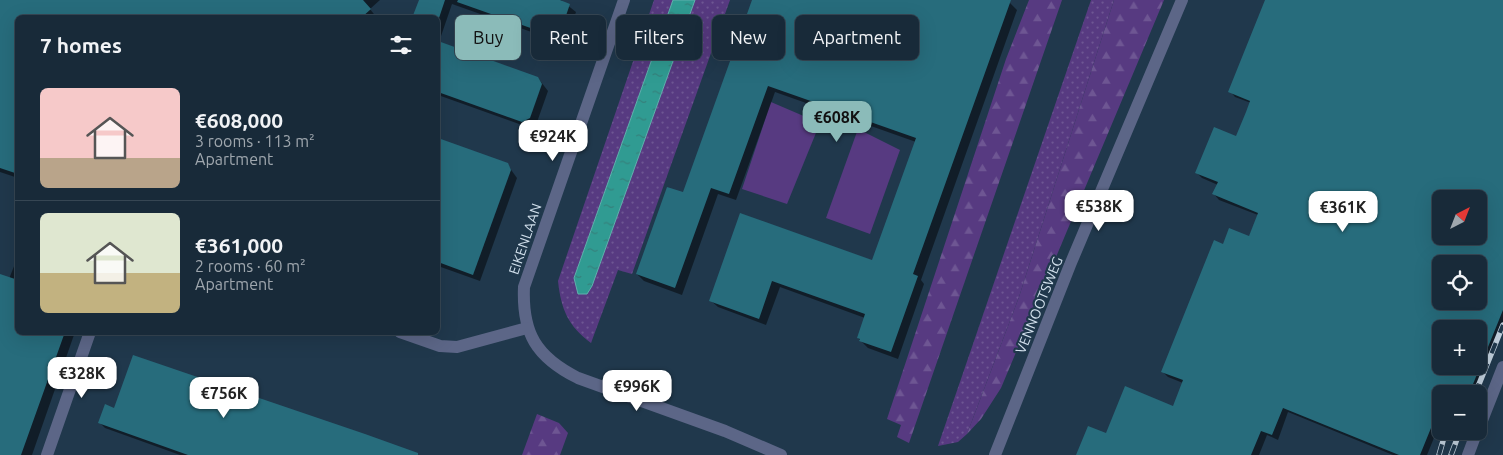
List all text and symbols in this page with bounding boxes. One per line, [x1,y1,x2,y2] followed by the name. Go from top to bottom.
[455,15,521,60] chip: Buy
[531,15,606,60] chip: Rent
[616,15,702,60] chip: Filters
[712,15,785,60] chip: New
[795,15,919,60] chip: Apartment
[387,31,415,59] icon: filters
[40,33,122,57] text: 7 homes
[802,100,872,143] pin: €608K
[80,108,140,168] icon: home
[195,108,283,132] text: €608,000
[814,108,860,126] text: €608K
[518,120,588,162] pin: €924K
[530,127,576,145] text: €924K
[195,132,315,150] text: 3 rooms · 113 m²
[195,150,273,168] text: Apartment
[1064,190,1134,232] pin: €538K
[1308,190,1378,233] pin: €361K
[1432,190,1488,245] north arrow
[1432,190,1487,440] map controls
[1076,197,1122,215] text: €538K
[1320,198,1366,216] text: €361K
[505,201,545,277] street label: EIKENLAAN
[80,233,140,293] icon: home
[195,233,283,257] text: €361,000
[1012,254,1066,356] street label: VENNOOTSWEG
[1432,255,1487,310] button: locate
[195,257,306,275] text: 2 rooms · 60 m²
[195,275,273,293] text: Apartment
[1432,320,1487,375] button: +
[47,356,117,399] pin: €328K
[59,364,105,382] text: €328K
[602,370,672,412] pin: €996K
[189,376,259,419] pin: €756K
[614,377,660,395] text: €996K
[201,384,247,402] text: €756K
[1432,385,1487,440] button: −

